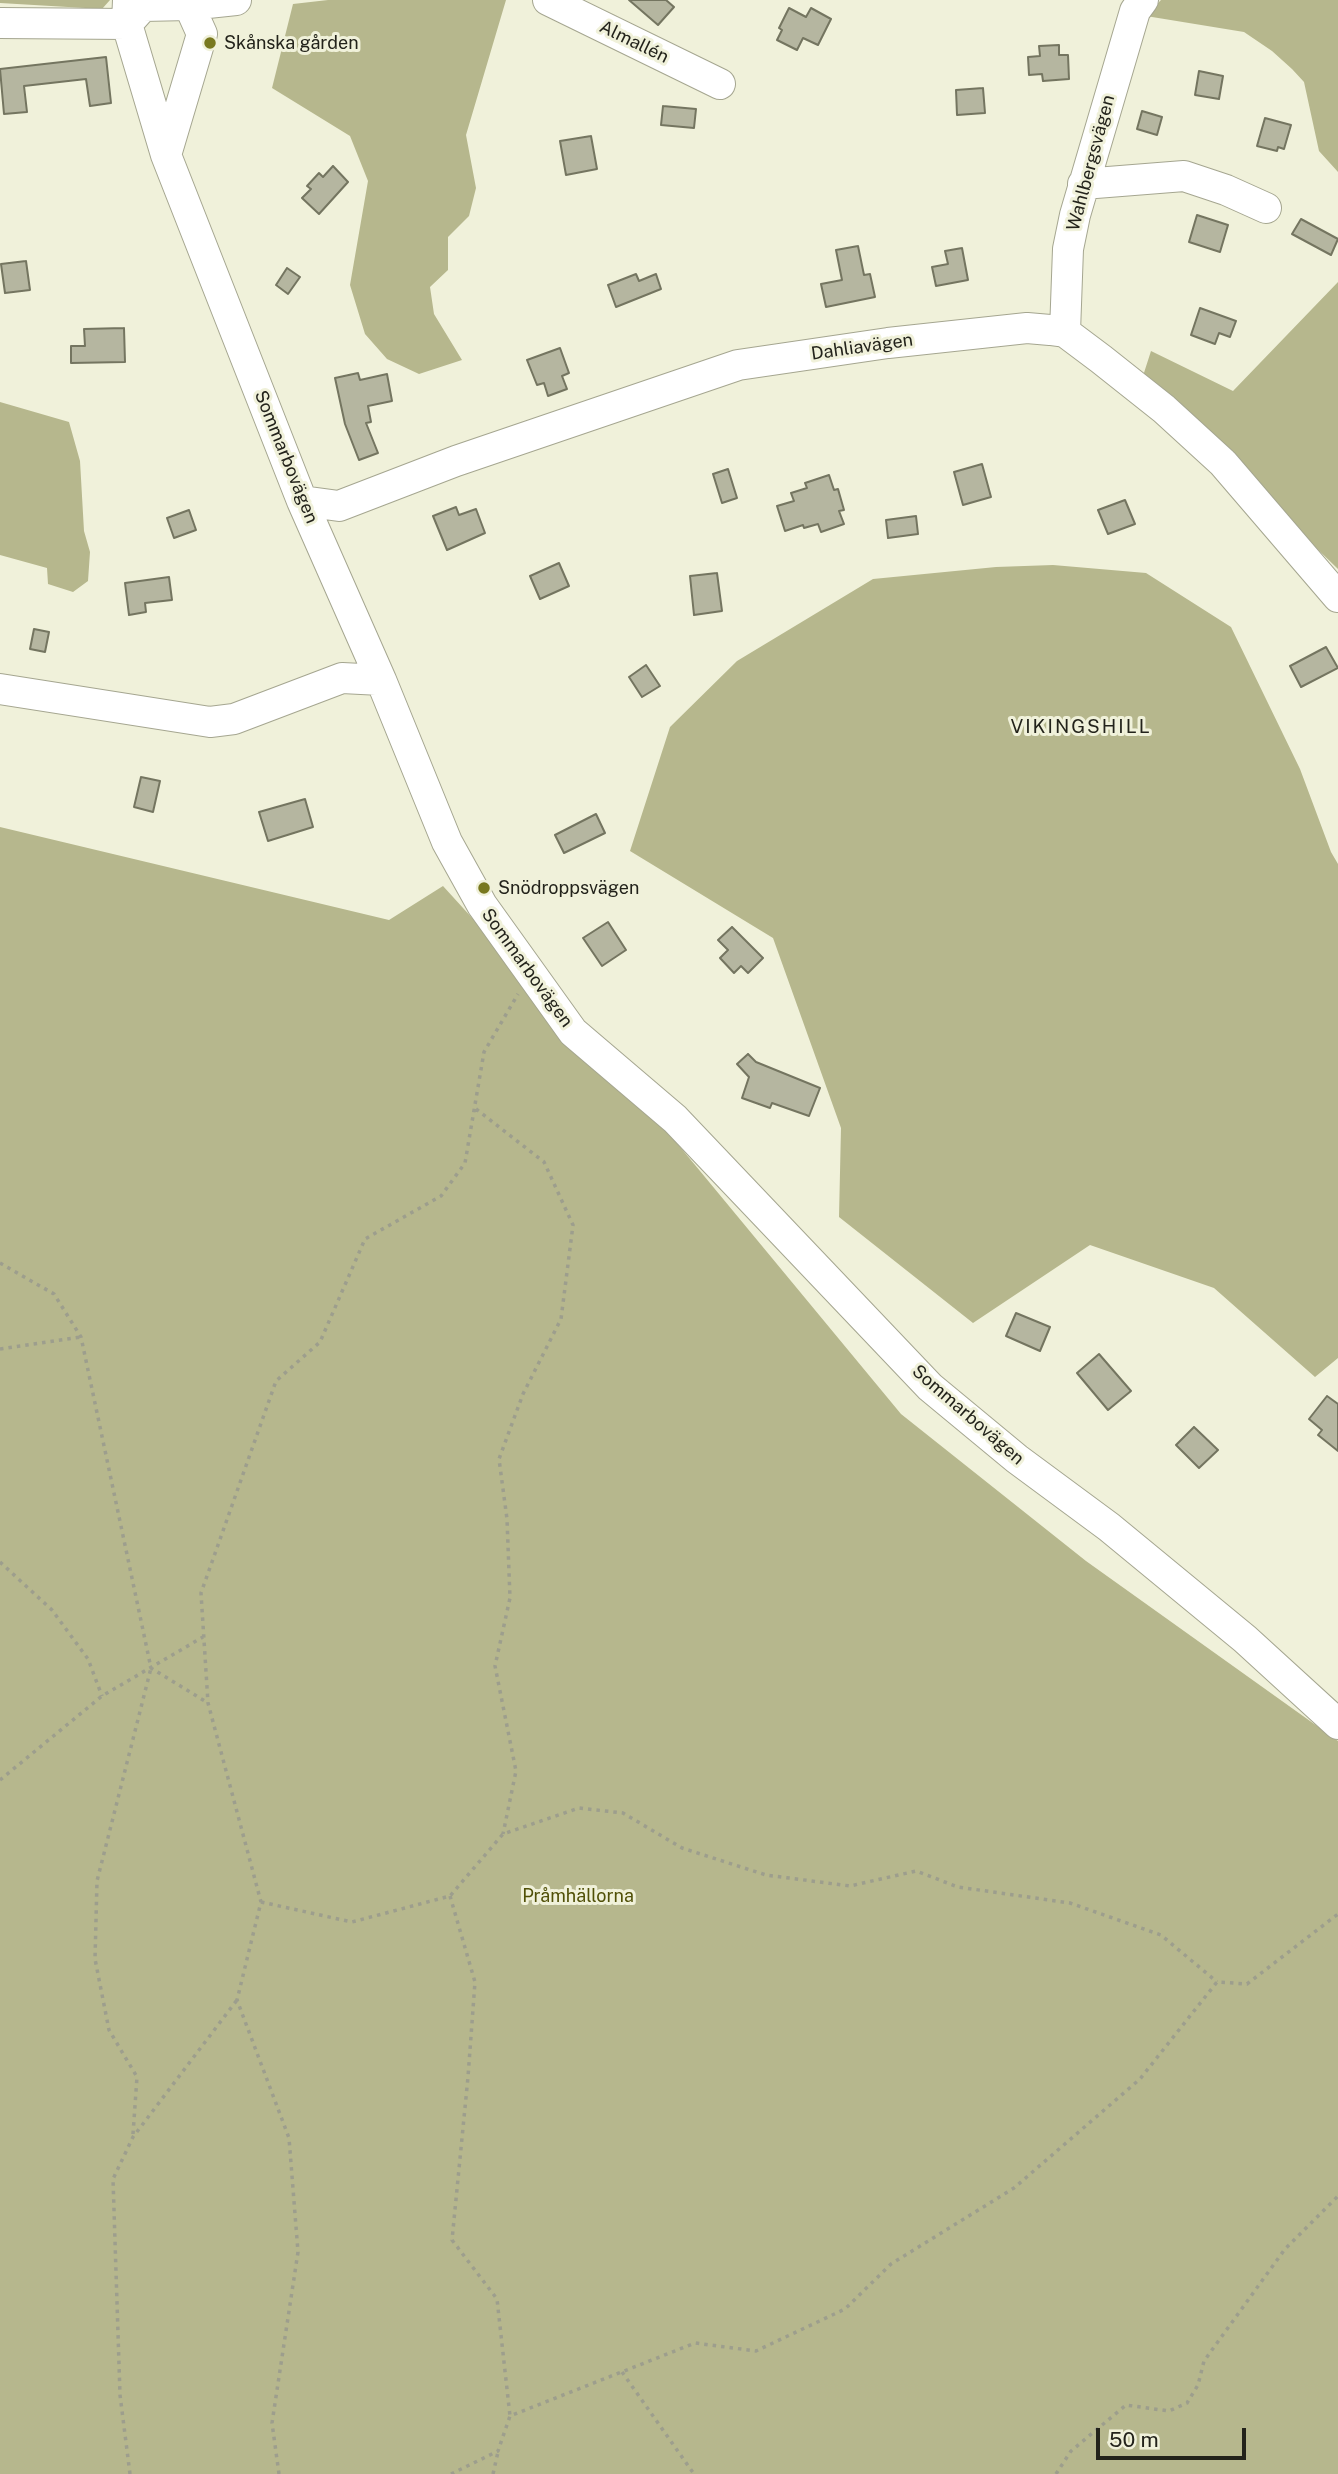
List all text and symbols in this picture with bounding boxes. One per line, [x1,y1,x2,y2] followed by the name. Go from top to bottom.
[596,16,672,68] street label: Almallén
[224,32,359,54] place label: Skånska gården
[202,35,218,51] marker: Skånska gården
[1062,93,1120,233] street label: Wahlbergsvägen
[810,329,914,365] street label: Dahliavägen
[250,387,322,527] street label: Sommarbovägen
[1012,716,1150,738] district label: VIKINGSHILL
[498,877,639,899] place label: Snödroppsvägen
[476,880,492,896] marker: Snödroppsvägen
[477,904,577,1032] street label: Sommarbovägen
[908,1360,1028,1470] street label: Sommarbovägen
[522,1885,634,1907] park label: Pråmhällorna
[1100,2414,1250,2458] scale bar
[1109,2427,1159,2452] text: 50 m

